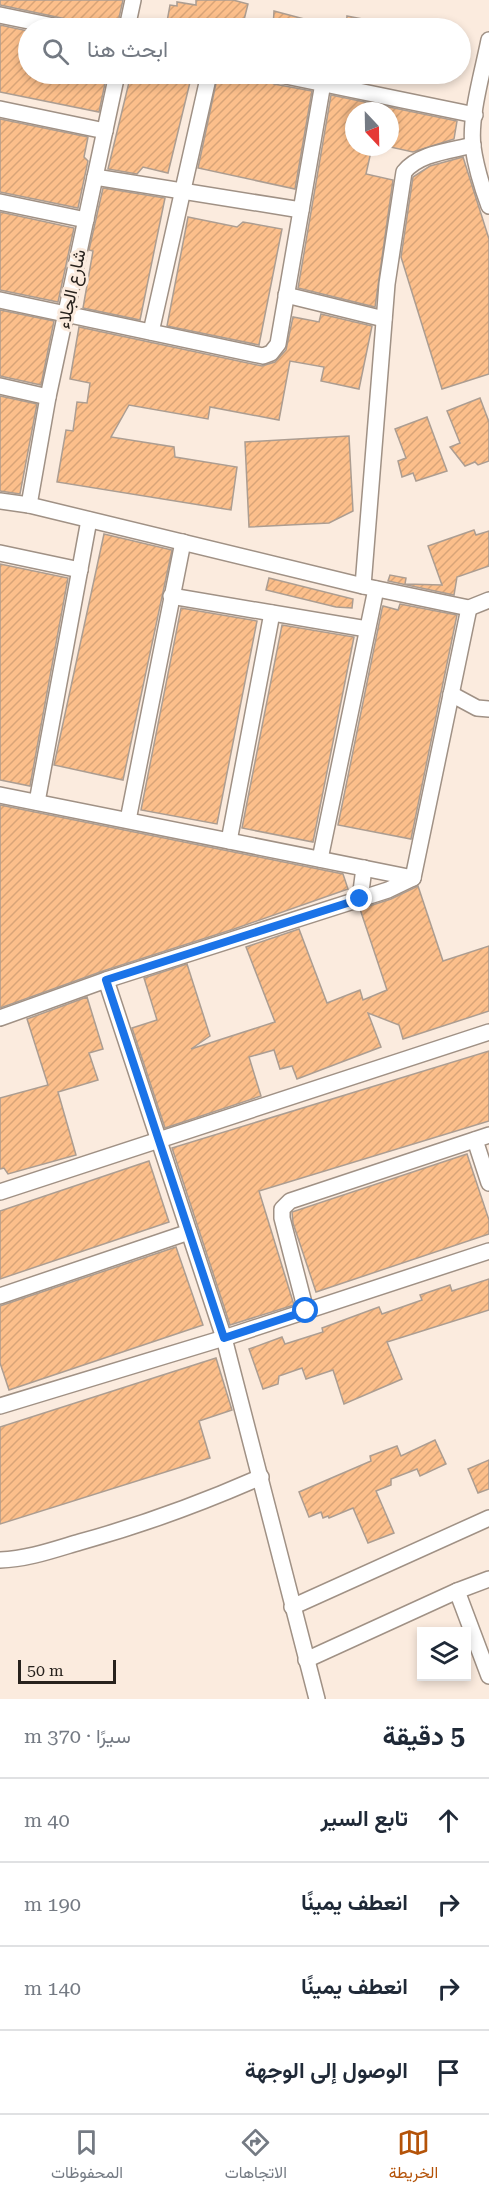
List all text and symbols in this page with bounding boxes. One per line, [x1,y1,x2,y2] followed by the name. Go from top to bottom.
[18,18,471,84] search box
[39,35,72,68] icon: search
[87,37,168,62] text: ابحث هنا
[345,102,399,156] north arrow
[52,247,92,331] street label: شارع الجلاء
[346,885,372,911] route end
[292,1297,318,1323] route start
[417,1627,471,1681] map controls
[417,1627,471,1681] button: layers
[18,1657,116,1684] scale bar
[27,1661,64,1680] text: 50 m
[383,1721,465,1751] text: 5 دقيقة
[24,1724,131,1748] text: سيرًا · 370 m
[432,1804,465,1837] icon: ahead
[320,1806,408,1831] text: تابع السير
[24,1808,70,1832] text: 40 m
[432,1888,465,1921] icon: right
[301,1890,408,1915] text: انعطف يمينًا
[24,1892,81,1916] text: 190 m
[432,1972,465,2005] icon: right
[301,1974,408,1999] text: انعطف يمينًا
[24,1976,81,2000] text: 140 m
[432,2056,465,2089] icon: arrive
[245,2058,408,2083] text: الوصول إلى الوجهة
[51,2126,123,2187] tab: المحفوظات
[225,2126,287,2187] tab: الاتجاهات
[389,2126,438,2187] tab: الخريطة

